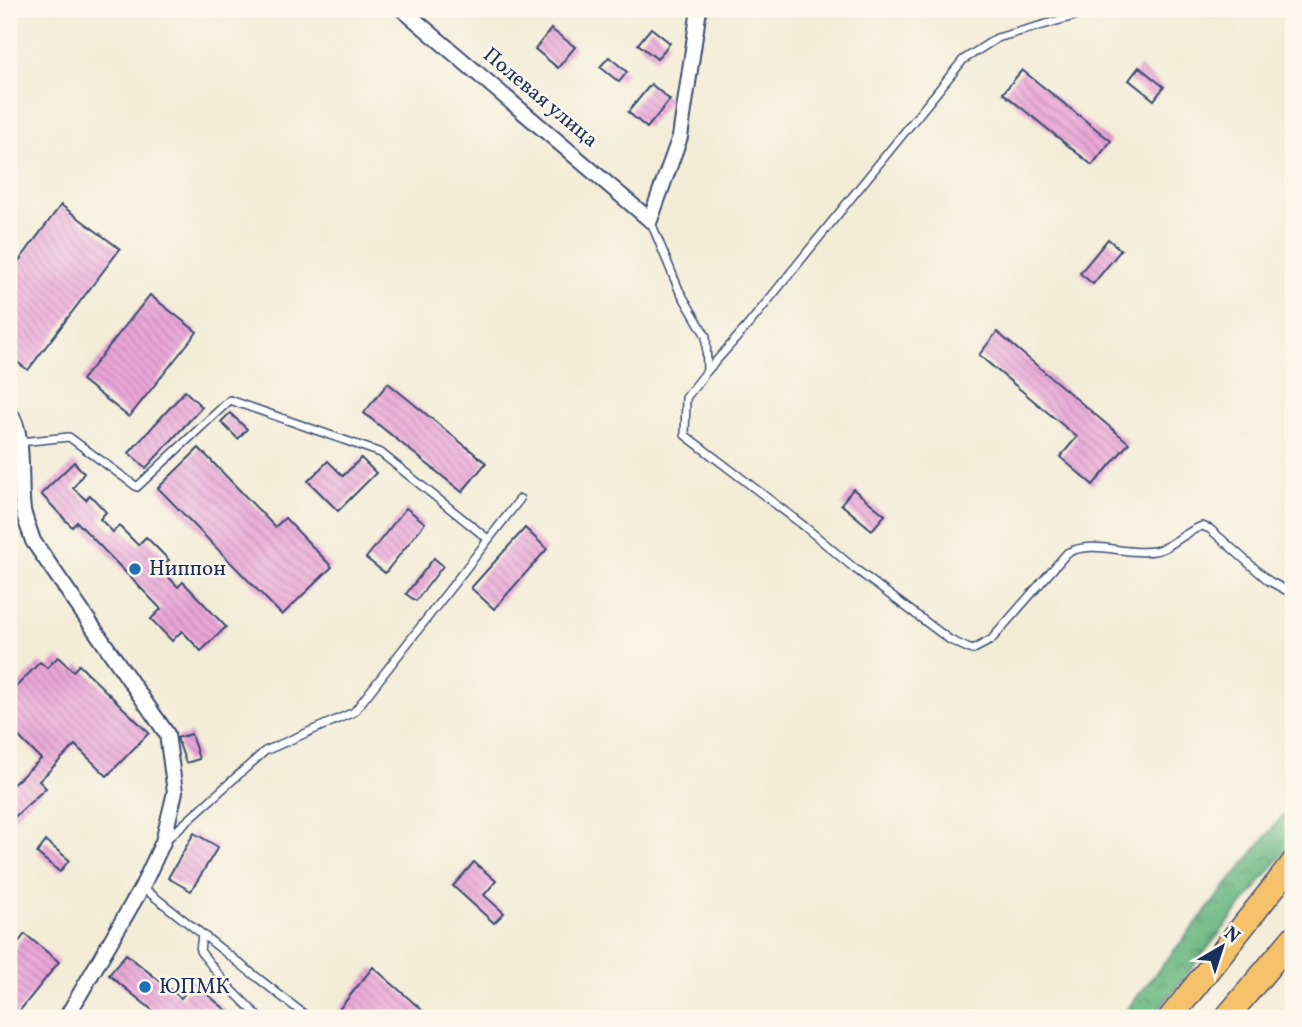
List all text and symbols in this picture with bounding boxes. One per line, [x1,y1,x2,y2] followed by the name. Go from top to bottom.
[476,41,604,155] street label: Полевая улица
[149,555,226,584] place label: Ниппон
[127,561,143,577] marker: Ниппон
[1186,912,1256,982] north arrow
[1218,921,1245,950] text: N
[159,973,230,1002] place label: ЮПМК
[137,979,153,995] marker: ЮПМК

